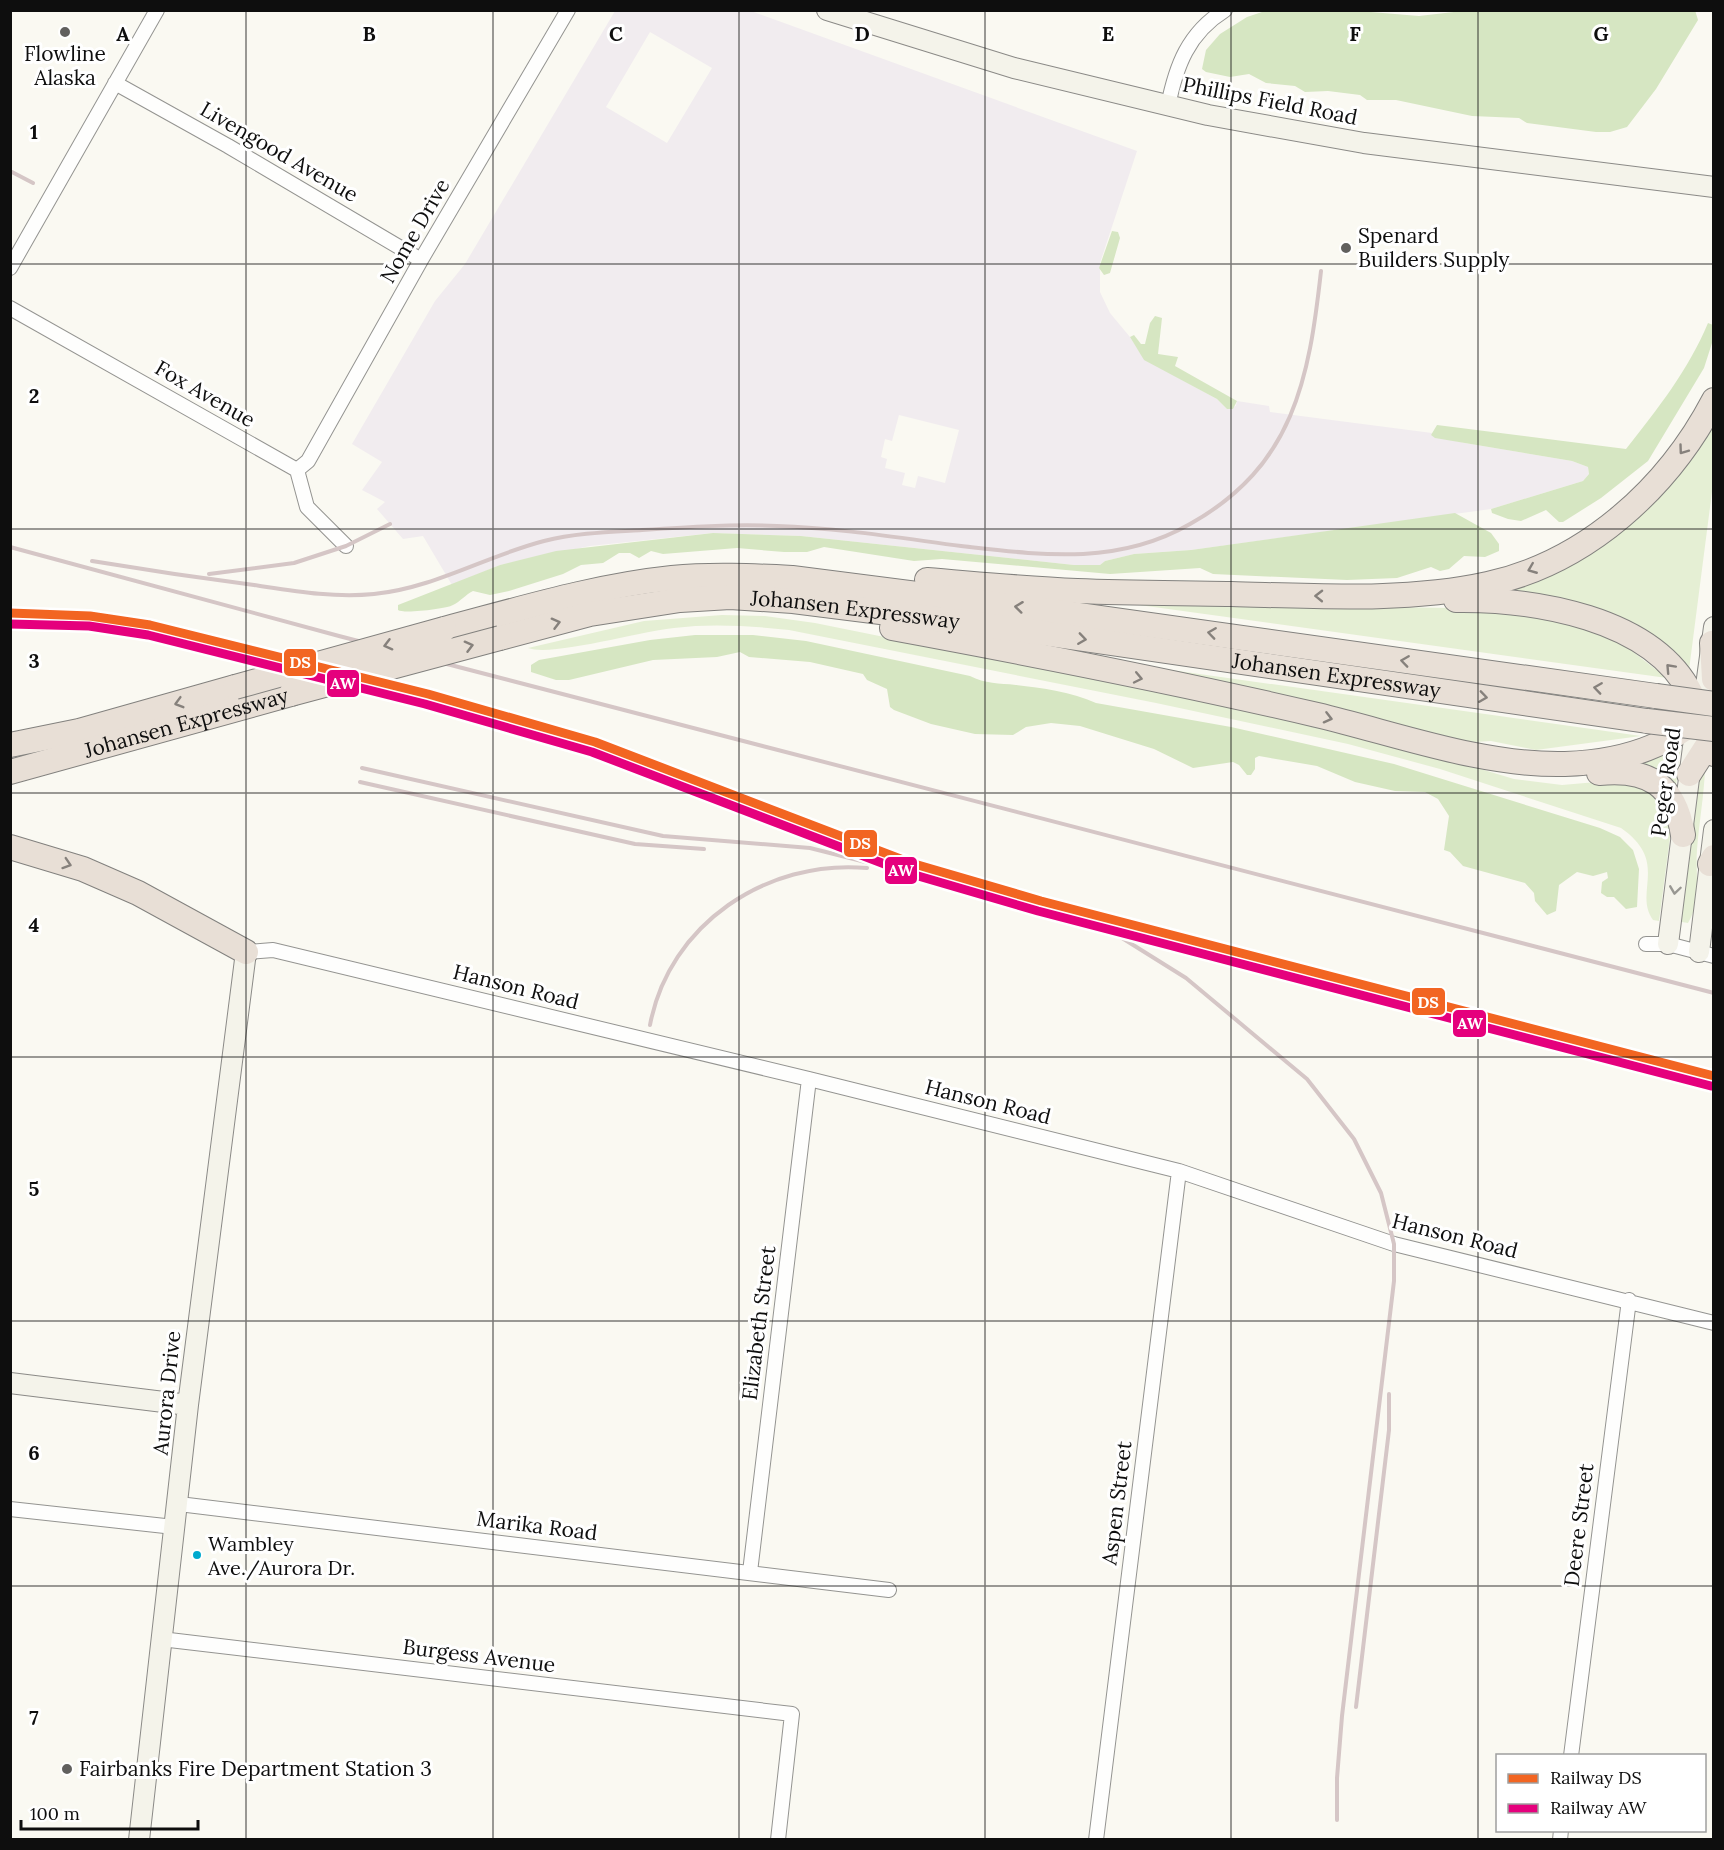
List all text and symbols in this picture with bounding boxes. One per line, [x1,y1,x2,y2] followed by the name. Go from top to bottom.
[116,21,130,46] text: A
[362,21,376,46] text: B
[609,21,623,46] text: C
[854,21,870,46] text: D
[1102,21,1114,46] text: E
[1349,21,1361,46] text: F
[1593,21,1609,46] text: G
[58,25,72,39] marker: Flowline Alaska
[24,40,106,91] place label: Flowline Alaska
[1180,70,1360,131] street label: Phillips Field Road
[195,95,363,208] street label: Livengood Avenue
[30,119,38,144] text: 1
[374,174,455,288] street label: Nome Drive
[1358,222,1509,273] place label: Spenard Builders Supply
[1339,241,1353,255] marker: Spenard Builders Supply
[150,354,260,433] street label: Fox Avenue
[29,383,39,408] text: 2
[1679,444,1690,455] one-way arrow
[1527,561,1537,574] one-way arrow
[749,584,961,635] street label: Johansen Expressway
[1315,590,1324,603] one-way arrow
[1014,601,1023,613] one-way arrow
[551,617,561,630] one-way arrow
[1207,628,1216,640] one-way arrow
[1078,632,1087,644] one-way arrow
[383,638,394,650] one-way arrow
[463,641,474,653] one-way arrow
[1229,647,1443,704] street label: Johansen Expressway
[28,648,40,673] text: 3
[283,648,317,677] line badge: DS
[289,652,311,672] text: DS
[1400,655,1409,667] one-way arrow
[1667,664,1678,675] one-way arrow
[326,669,360,698] line badge: AW
[1132,670,1142,683] one-way arrow
[330,673,357,693] text: AW
[80,681,291,764] street label: Johansen Expressway
[1593,682,1603,694] one-way arrow
[1478,690,1488,702] one-way arrow
[174,696,185,708] one-way arrow
[1323,710,1333,723] one-way arrow
[1644,726,1687,838] street label: Peger Road
[843,829,878,858] line badge: DS
[849,833,871,853] text: DS
[884,856,918,885] line badge: AW
[61,857,72,869] one-way arrow
[888,860,915,880] text: AW
[1670,885,1682,894] one-way arrow
[29,912,40,937] text: 4
[450,958,582,1015] street label: Hanson Road
[1411,987,1446,1016] line badge: DS
[1417,992,1439,1012] text: DS
[1452,1009,1487,1038] line badge: AW
[1457,1013,1484,1033] text: AW
[922,1073,1054,1130] street label: Hanson Road
[29,1176,40,1201] text: 5
[1389,1207,1521,1264] street label: Hanson Road
[736,1243,781,1402] street label: Elizabeth Street
[146,1330,186,1457] street label: Aurora Drive
[1095,1439,1138,1567] street label: Aspen Street
[28,1440,40,1465] text: 6
[1558,1461,1600,1588] street label: Deere Street
[475,1505,599,1546] street label: Marika Road
[207,1531,355,1581] place label: Wambley Ave./Aurora Dr.
[191,1549,203,1561] marker: Wambley Ave./Aurora Dr.
[401,1633,557,1678] street label: Burgess Avenue
[29,1705,39,1730] text: 7
[1496,1754,1706,1832] legend
[79,1755,432,1782] place label: Fairbanks Fire Department Station 3
[60,1762,74,1776] marker: Fairbanks Fire Department Station 3
[1550,1766,1642,1789] text: Railway DS
[21,1793,198,1831] scale bar
[1550,1796,1647,1819] text: Railway AW
[30,1802,80,1825] text: 100 m

